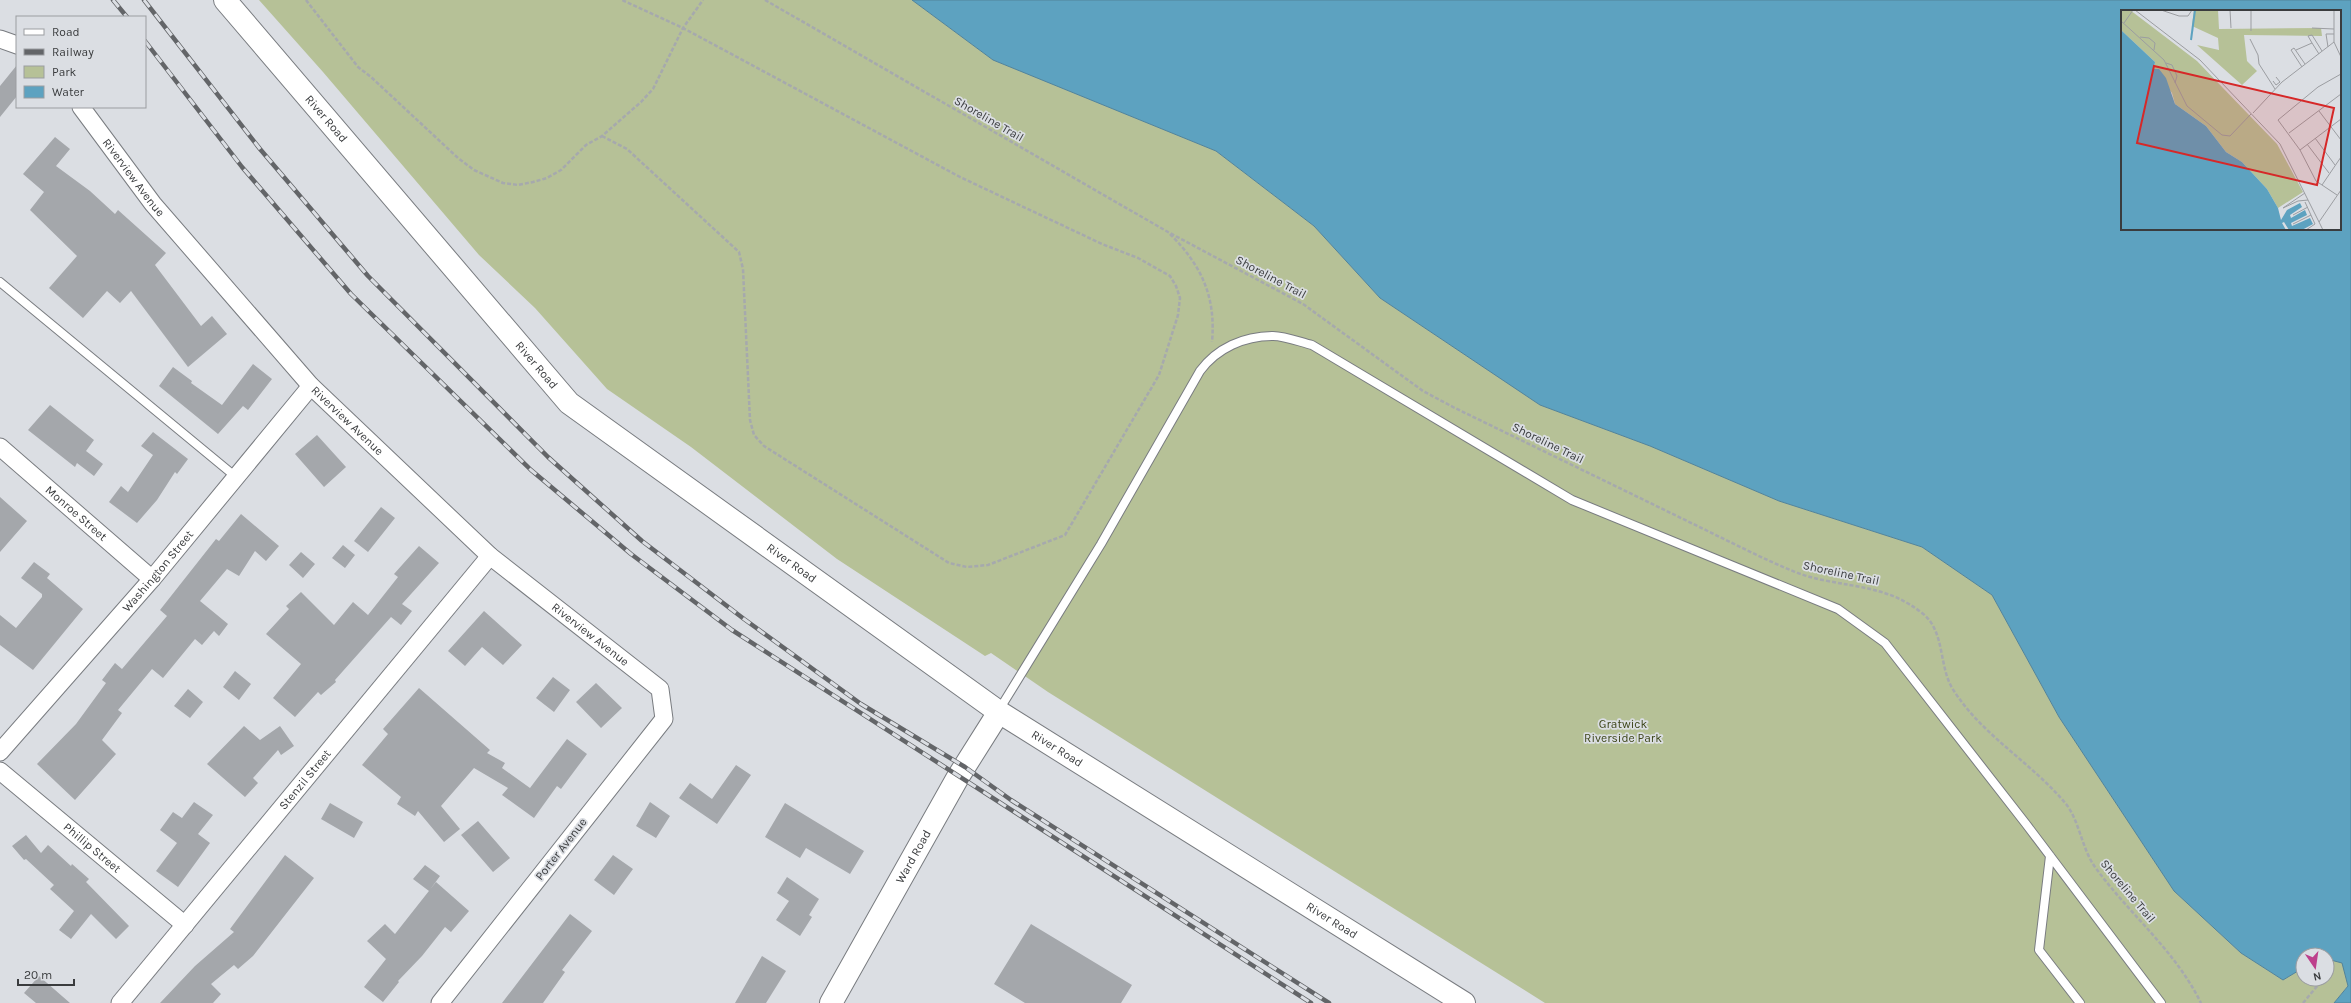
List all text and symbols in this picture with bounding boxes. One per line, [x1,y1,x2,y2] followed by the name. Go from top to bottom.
[2121,10,2341,230] inset map
[16,16,146,108] legend
[52,25,80,39] text: Road
[52,45,94,59] text: Railway
[52,65,77,79] text: Park
[52,85,85,99] text: Water
[302,92,350,145] street label: River Road
[952,93,1026,145] street label: Shoreline Trail
[100,136,168,219] street label: Riverview Avenue
[1233,253,1309,301] street label: Shoreline Trail
[512,338,561,392] street label: River Road
[308,383,386,458] street label: Riverview Avenue
[1510,420,1586,466] street label: Shoreline Trail
[43,483,110,544] street label: Monroe Street
[119,527,196,615] street label: Washington Street
[764,540,819,586] street label: River Road
[1802,558,1880,588] street label: Shoreline Trail
[549,600,632,669] street label: Riverview Avenue
[1584,717,1662,745] park label: Gratwick Riverside Park
[1029,727,1085,770] street label: River Road
[276,746,334,812] street label: Stenzil Street
[532,815,590,883] street label: Porter Avenue
[61,820,124,876] street label: Phillip Street
[893,827,934,886] street label: Ward Road
[2098,857,2158,925] street label: Shoreline Trail
[1304,899,1360,942] street label: River Road
[2295,947,2335,987] north arrow
[18,961,74,987] scale bar
[24,968,52,982] text: 20 m
[2312,969,2322,983] text: N

